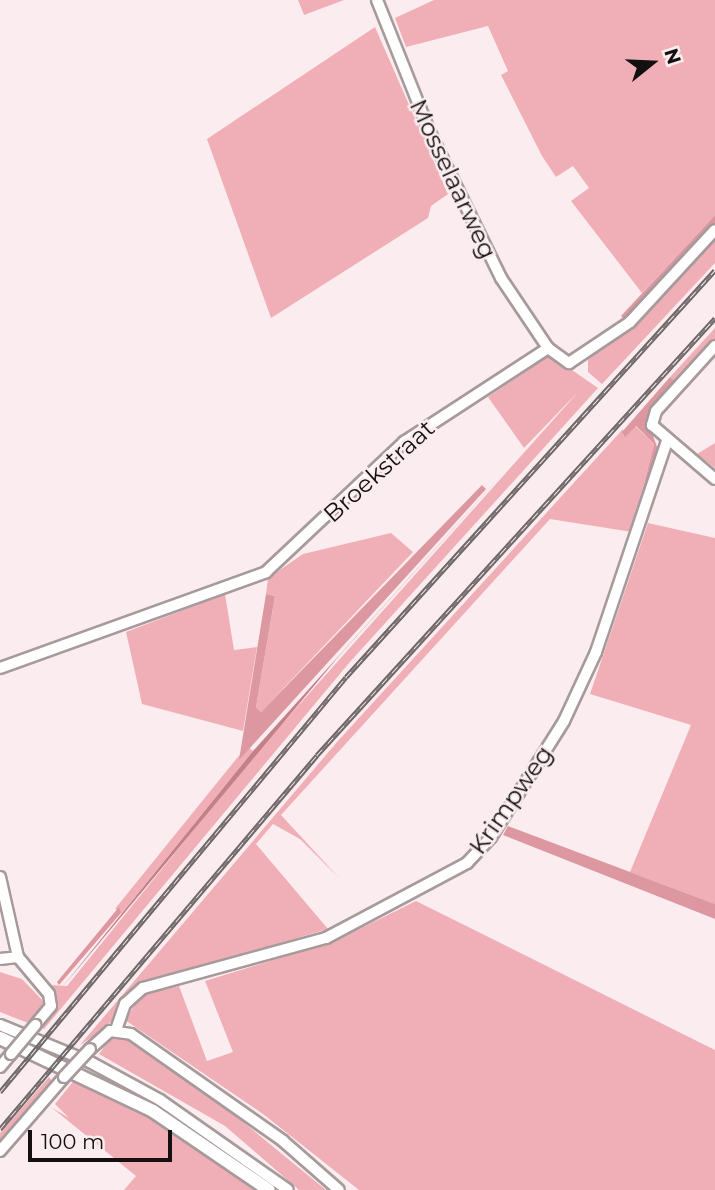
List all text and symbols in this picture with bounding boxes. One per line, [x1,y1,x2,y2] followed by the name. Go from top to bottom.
[617,28,687,98] north arrow
[659,45,686,67] text: N
[404,95,502,263] street label: Mosselaarweg
[318,414,440,528] street label: Broekstraat
[463,740,559,860] street label: Krimpweg
[32,1116,175,1160] scale bar
[41,1129,104,1154] text: 100 m

